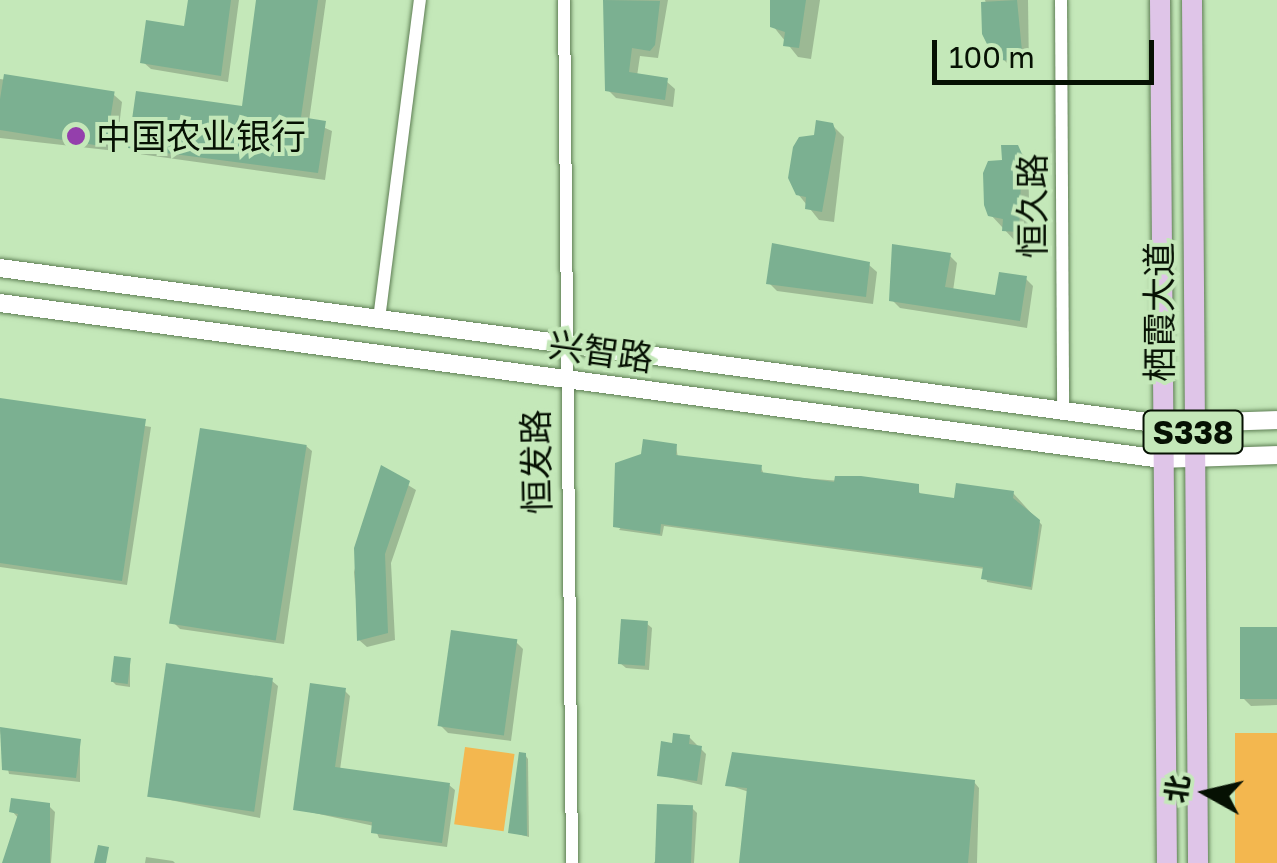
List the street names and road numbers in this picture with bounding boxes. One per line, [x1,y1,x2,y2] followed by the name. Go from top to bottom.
[1011,154,1053,258] street label: 恒久路
[1138,242,1180,382] street label: 栖霞大道
[546,323,656,379] street label: 兴智路
[1140,405,1246,459] road number: S338
[514,409,558,515] street label: 恒发路

